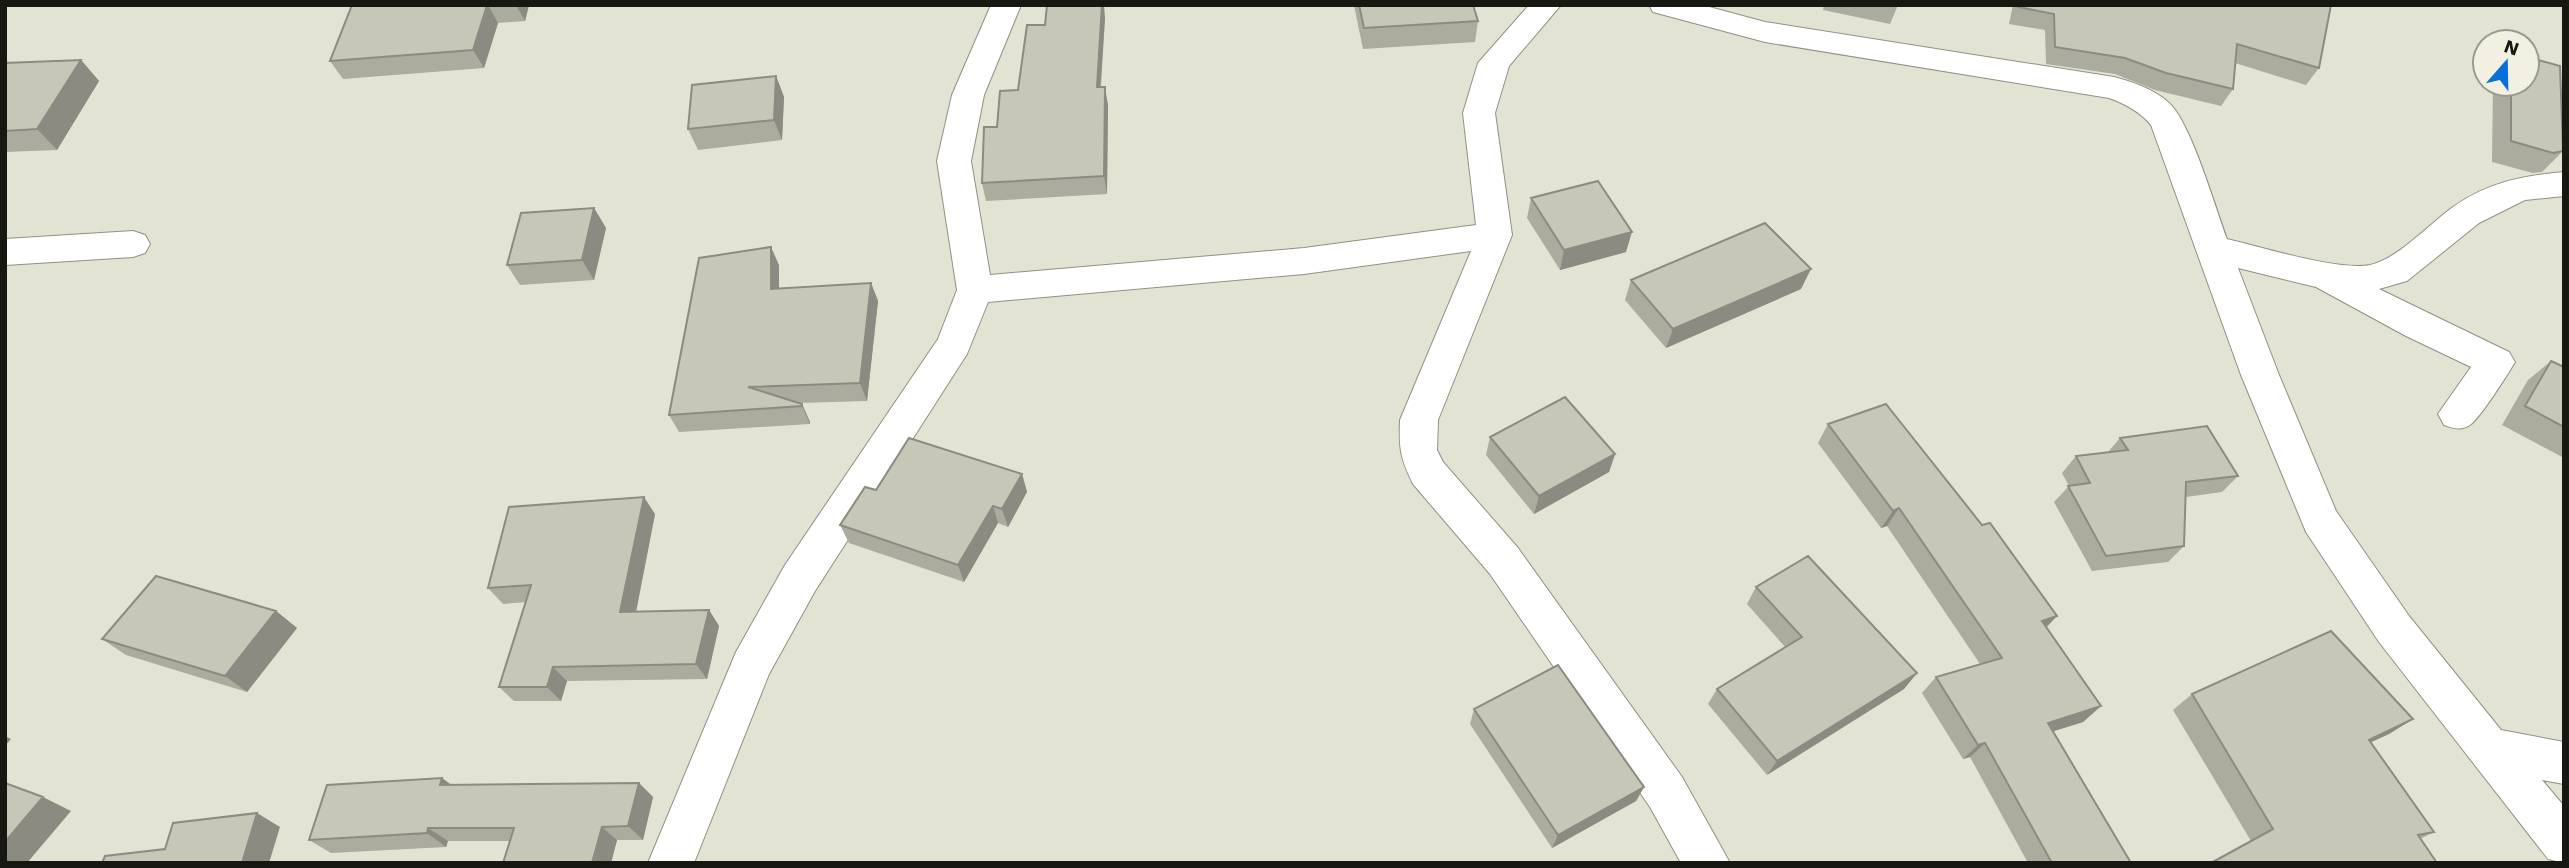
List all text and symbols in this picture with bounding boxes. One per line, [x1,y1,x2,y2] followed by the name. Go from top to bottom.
[2471,28,2541,98] north arrow
[2501,34,2522,61] text: N

